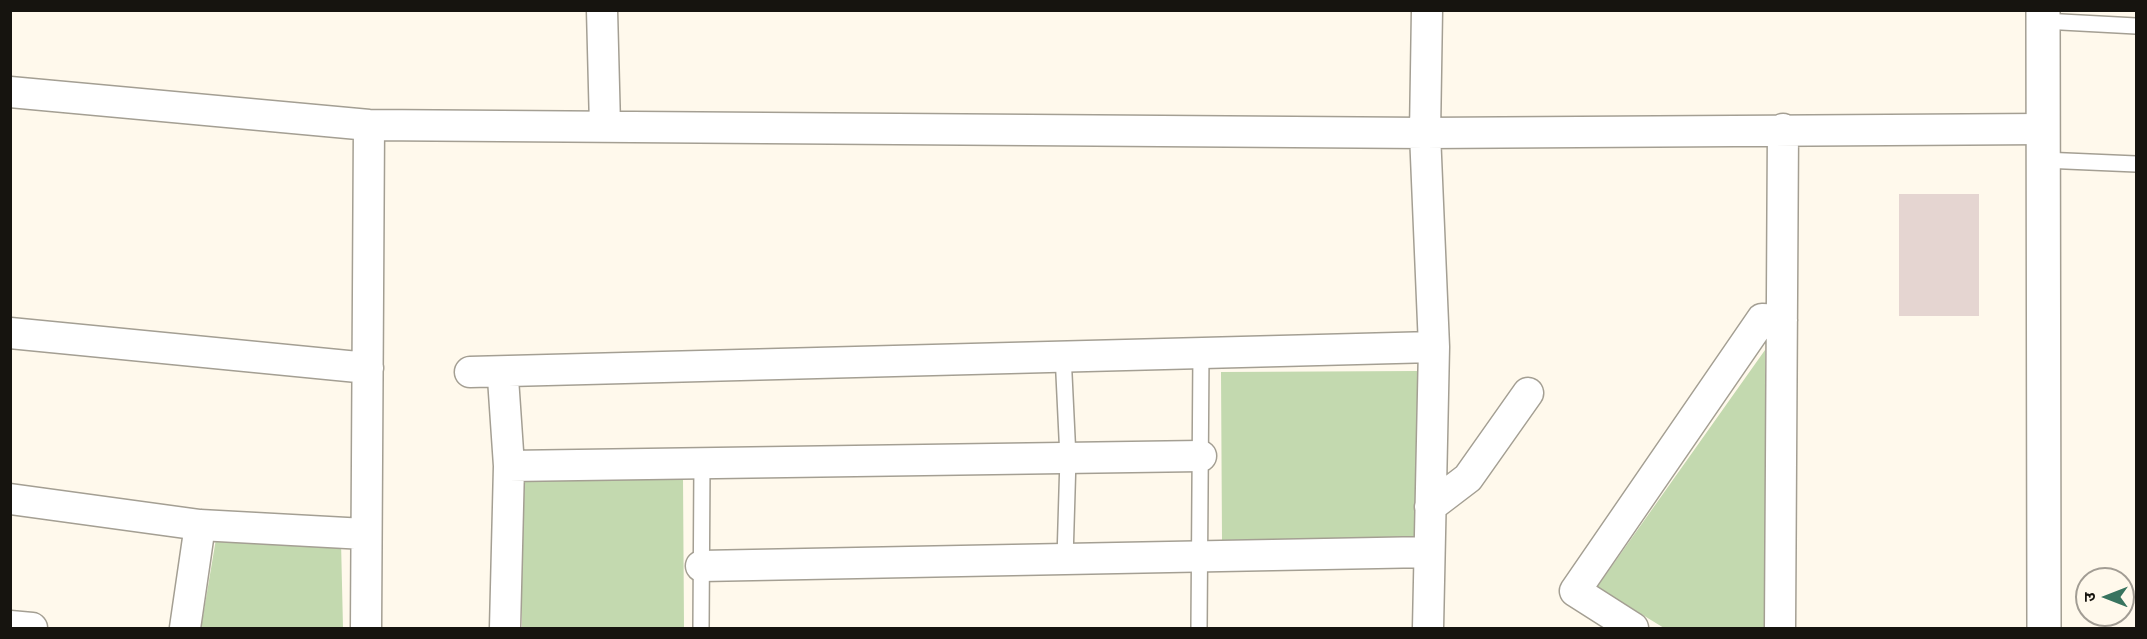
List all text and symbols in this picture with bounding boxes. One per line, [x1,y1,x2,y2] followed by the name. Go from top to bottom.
[2075,567,2135,627] north arrow
[2079,592,2098,602] text: उ

